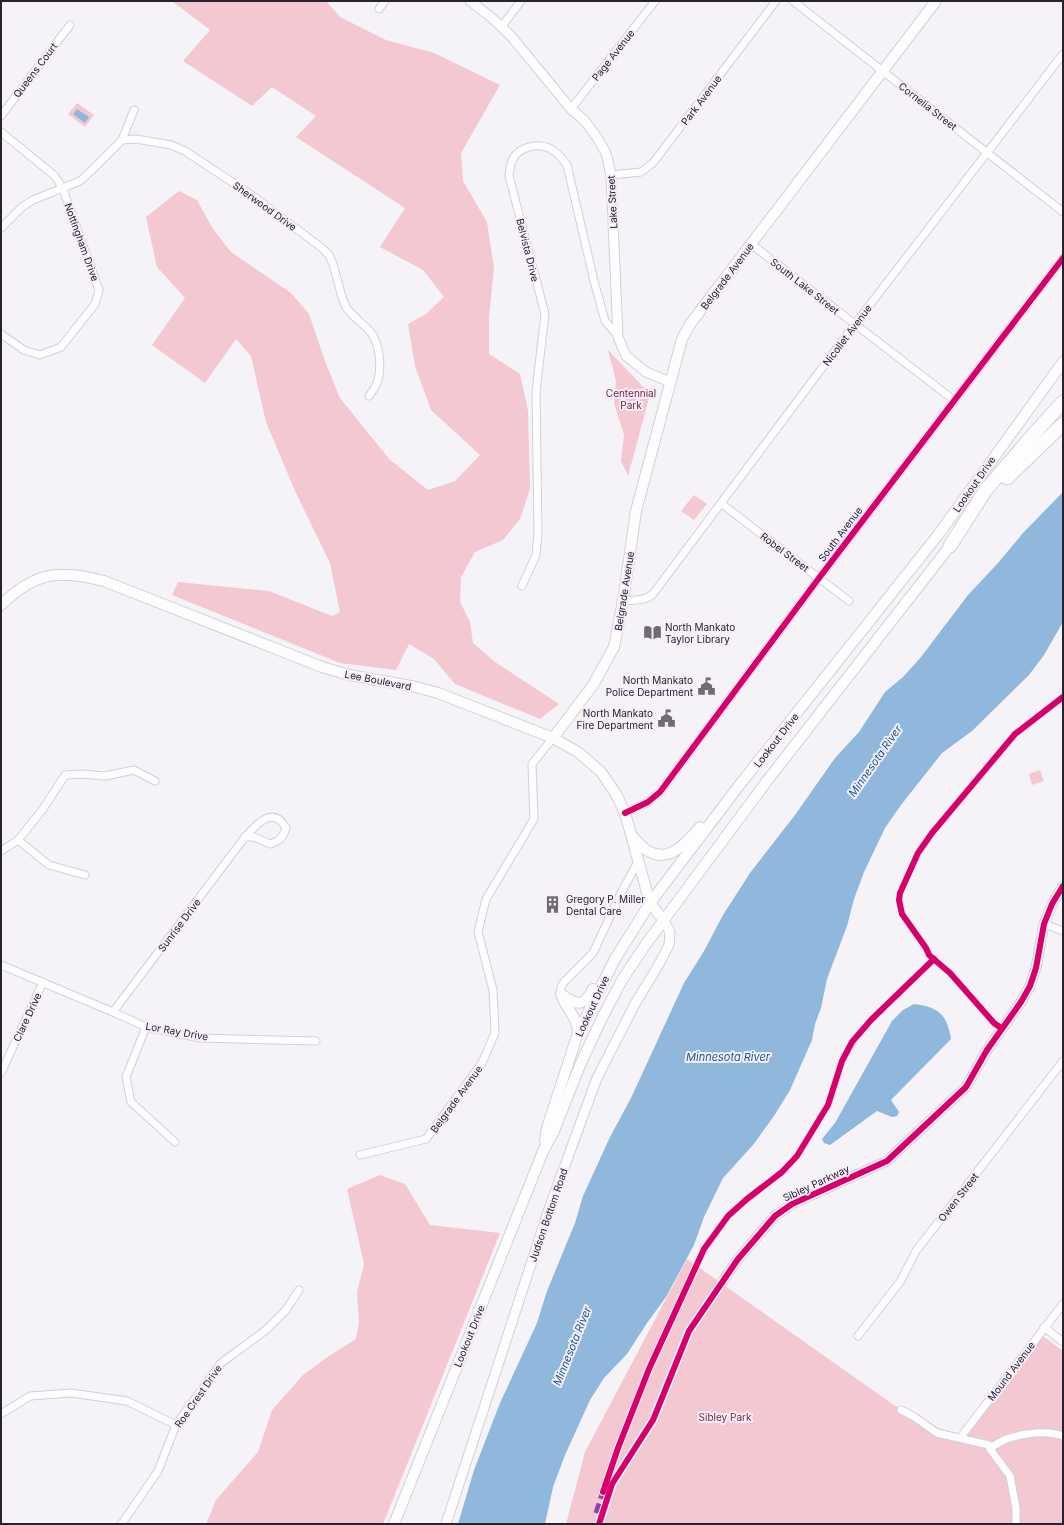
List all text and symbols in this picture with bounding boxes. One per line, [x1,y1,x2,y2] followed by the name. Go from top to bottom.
[589,27,637,83] street label: Page Avenue
[10,40,60,100] street label: Queens Court
[678,73,724,127] street label: Park Avenue
[897,80,960,133] street label: Cornelia Street
[605,174,619,229] street label: Lake Street
[231,179,299,233] street label: Sherwood Drive
[62,201,102,283] street label: Nottingham Drive
[514,217,542,283] street label: Belvista Drive
[698,240,756,312] street label: Belgrade Avenue
[768,256,842,317] street label: South Lake Street
[820,302,874,368] street label: Nicollet Avenue
[606,387,656,411] park label: Centennial Park
[950,454,998,514] street label: Lookout Drive
[816,504,865,564] street label: South Avenue
[758,530,812,575] street label: Robel Street
[612,550,636,632] street label: Belgrade Avenue
[665,621,735,645] place label: North Mankato Taylor Library
[642,623,662,643] library icon: North Mankato Taylor Library
[344,668,412,692] street label: Lee Boulevard
[606,674,694,698] place label: North Mankato Police Department
[696,676,716,696] public building icon: North Mankato Police Department
[577,707,654,731] place label: North Mankato Fire Department
[656,709,676,729] public building icon: North Mankato Fire Department
[751,710,801,770] street label: Lookout Drive
[845,722,905,799] water label: Minnesota River
[566,893,645,917] place label: Gregory P. Miller Dental Care
[543,895,563,915] building icon: Gregory P. Miller Dental Care
[155,896,203,954] street label: Sunrise Drive
[573,974,611,1038] street label: Lookout Drive
[10,991,44,1043] street label: Clare Drive
[145,1020,209,1042] street label: Lor Ray Drive
[686,1050,771,1064] water label: Minnesota River
[428,1063,485,1135] street label: Belgrade Avenue
[781,1162,852,1204] street label: Sibley Parkway
[526,1167,570,1263] street label: Judson Bottom Road
[935,1170,981,1224] street label: Owen Street
[451,1303,487,1369] street label: Lookout Drive
[550,1304,595,1388] water label: Minnesota River
[985,1339,1037,1403] street label: Mound Avenue
[172,1362,224,1430] street label: Roe Crest Drive
[699,1411,752,1423] park label: Sibley Park

